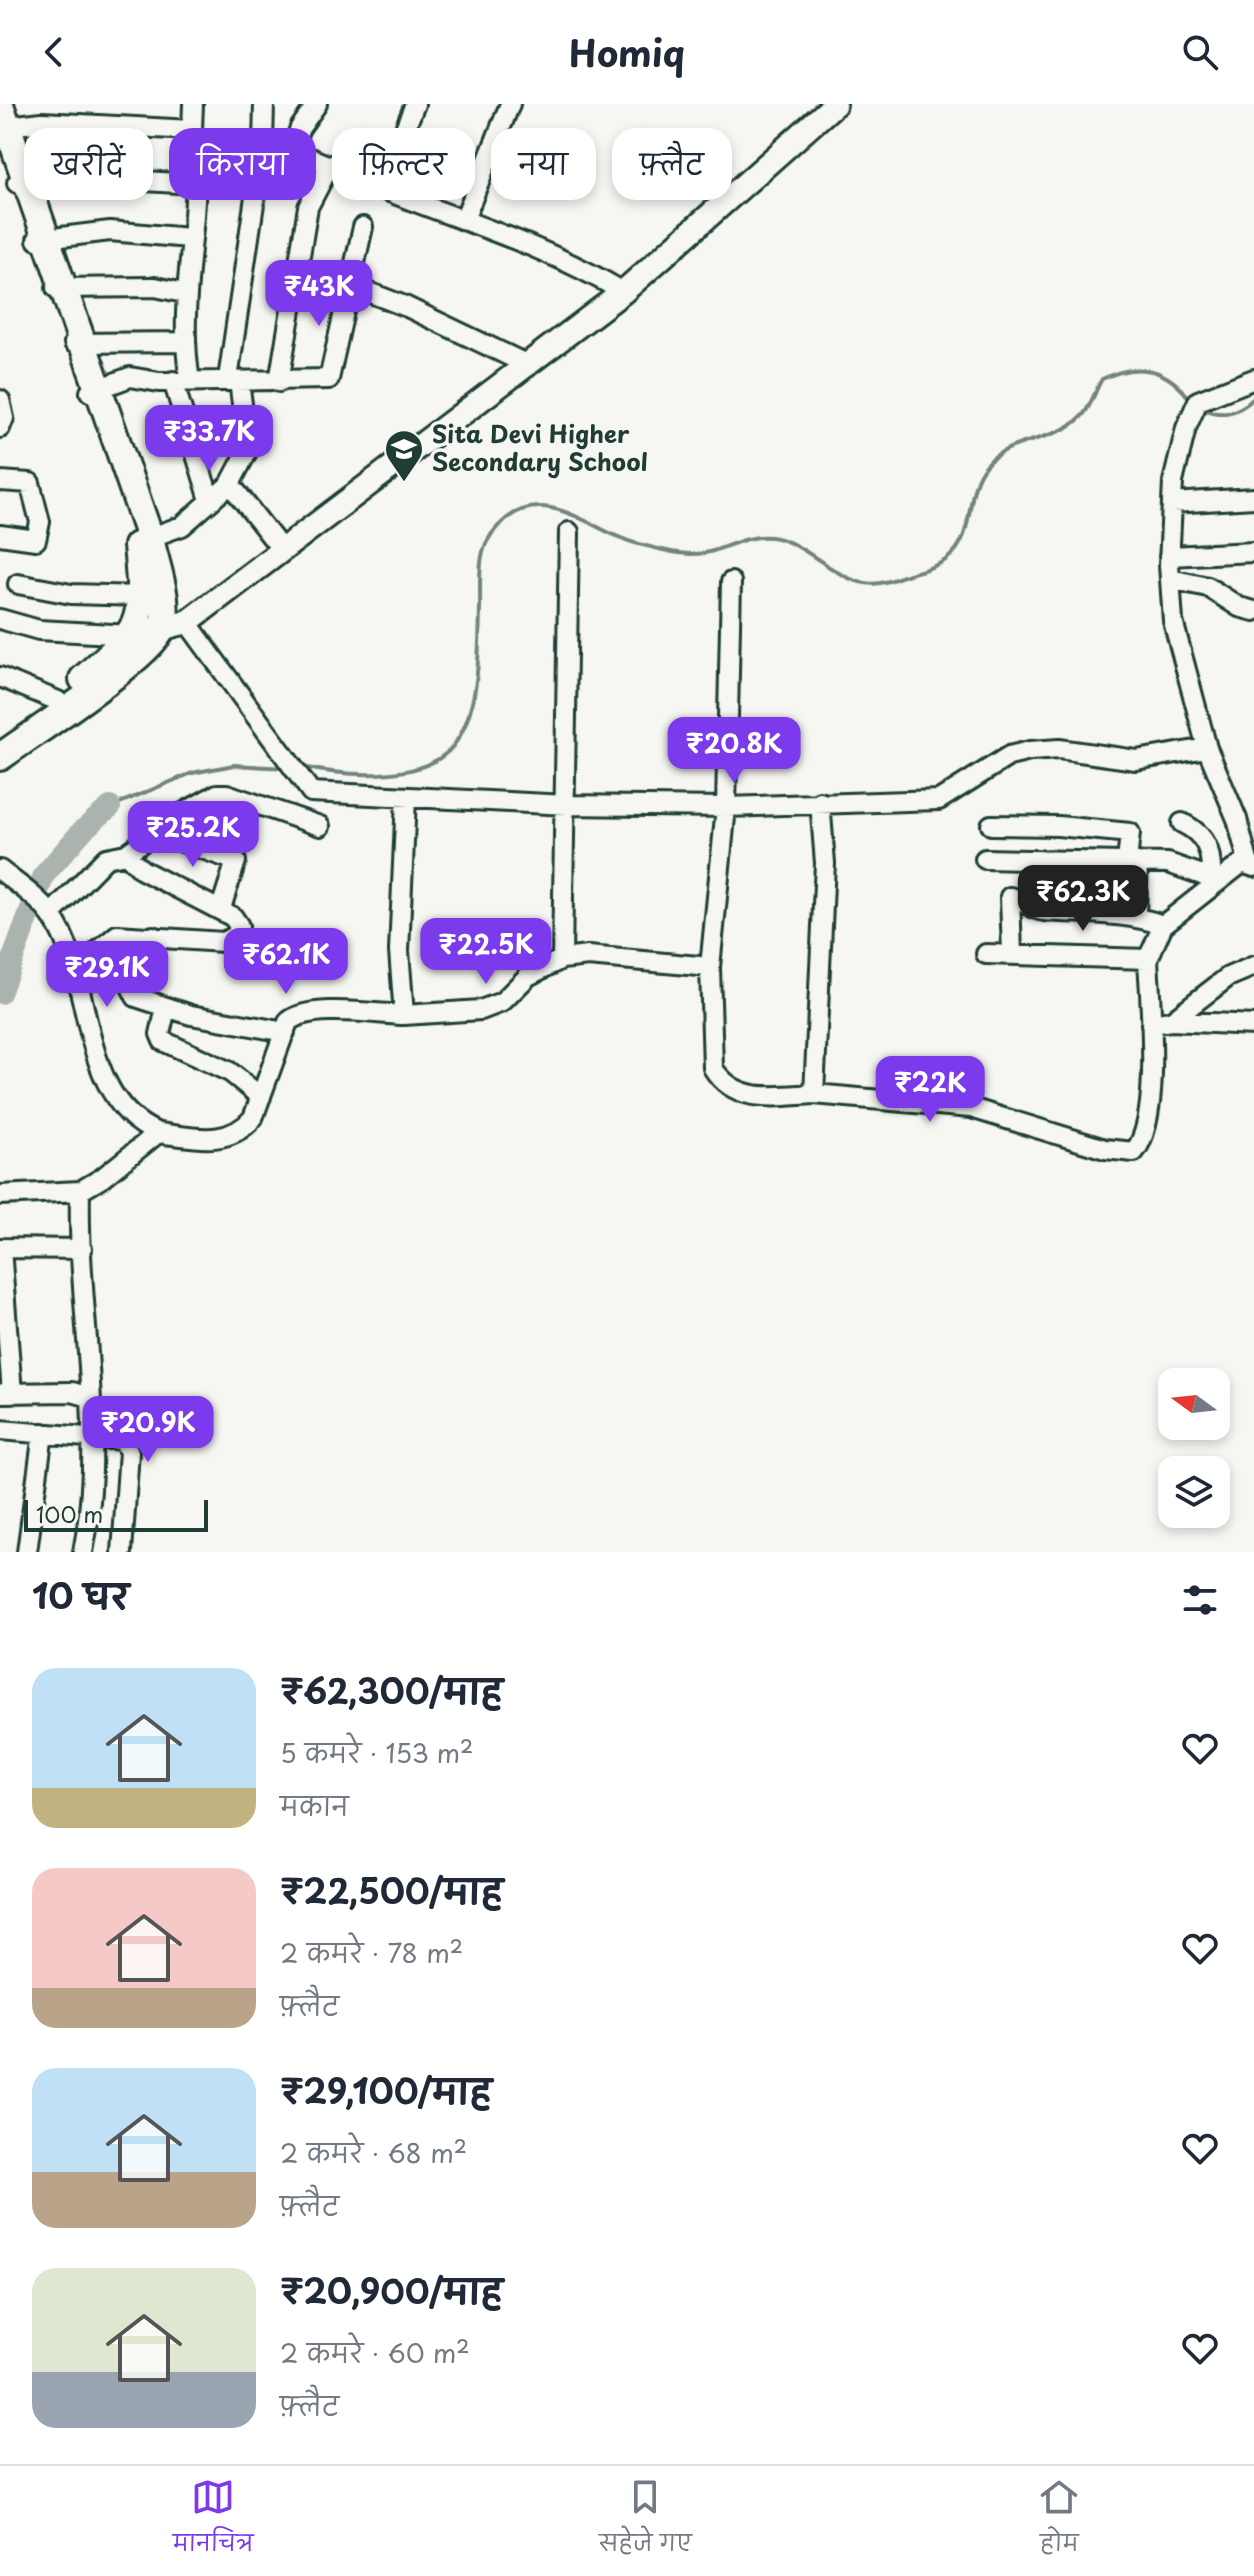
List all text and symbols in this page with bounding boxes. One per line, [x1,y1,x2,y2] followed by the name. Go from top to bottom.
[569,25,685,79] text: Homiq
[32,30,76,74] icon: back
[1178,30,1222,74] icon: search
[24,128,153,200] chip: खरीदें
[169,128,316,200] chip: किराया
[332,128,475,200] chip: फ़िल्टर
[491,128,596,200] chip: नया
[612,128,732,200] chip: फ़्लैट
[272,260,366,328] pin: ₹43K
[283,266,355,305] text: ₹43K
[144,405,274,473] pin: ₹33.7K
[163,411,255,450] text: ₹33.7K
[432,415,648,479] place label: Sita Devi Higher Secondary School
[383,428,425,483] school or university icon: Sita Devi Higher Secondary School
[669,717,799,785] pin: ₹20.8K
[686,723,782,762] text: ₹20.8K
[128,801,258,869] pin: ₹25.2K
[146,807,240,846] text: ₹25.2K
[1018,865,1148,933] pin: ₹62.3K
[1036,871,1130,910] text: ₹62.3K
[421,918,551,986] pin: ₹22.5K
[438,924,534,963] text: ₹22.5K
[221,928,351,996] pin: ₹62.1K
[242,934,330,973] text: ₹62.1K
[42,941,172,1009] pin: ₹29.1K
[64,947,150,986] text: ₹29.1K
[883,1056,977,1124] pin: ₹22K
[894,1062,966,1101] text: ₹22K
[1158,1368,1230,1440] north arrow
[1158,1368,1230,1528] map controls
[83,1396,213,1464] pin: ₹20.9K
[101,1402,195,1441] text: ₹20.9K
[1158,1456,1230,1528] button: layers
[24,1496,208,1532] scale bar
[36,1497,103,1530] text: 100 m
[32,1569,129,1621] text: 10 घर
[1178,1578,1222,1622] icon: filters
[280,1664,503,1716] text: ₹62,300/माह
[96,1700,192,1796] icon: home
[1178,1726,1222,1770] icon: heart
[280,1733,473,1772] text: 5 कमरे · 153 m²
[280,1786,349,1825] text: मकान
[280,1864,503,1916] text: ₹22,500/माह
[96,1900,192,1996] icon: home
[1178,1926,1222,1970] icon: heart
[280,1933,463,1972] text: 2 कमरे · 78 m²
[280,1986,339,2025] text: फ़्लैट
[280,2064,492,2116] text: ₹29,100/माह
[96,2100,192,2196] icon: home
[1178,2126,1222,2170] icon: heart
[280,2133,467,2172] text: 2 कमरे · 68 m²
[280,2186,339,2225] text: फ़्लैट
[280,2264,503,2316] text: ₹20,900/माह
[96,2300,192,2396] icon: home
[1178,2326,1222,2370] icon: heart
[280,2333,470,2372] text: 2 कमरे · 60 m²
[280,2386,339,2425] text: फ़्लैट
[173,2475,253,2568] tab: मानचित्र
[599,2475,692,2568] tab: सहेजे गए
[1037,2475,1081,2568] tab: होम

